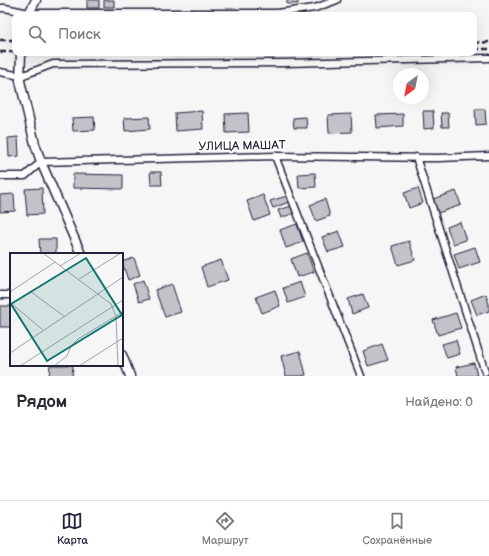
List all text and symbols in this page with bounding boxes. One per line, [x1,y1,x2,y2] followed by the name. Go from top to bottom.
[12,12,477,56] search box
[26,23,48,45] icon: search
[58,25,101,44] text: Поиск
[393,68,429,104] north arrow
[198,138,286,154] street label: УЛИЦА МАШАТ
[10,253,123,366] inset map
[16,392,67,412] text: Рядом
[405,394,473,410] text: Найдено: 0
[57,510,88,547] tab: Карта
[202,510,249,547] tab: Маршрут
[363,510,432,547] tab: Сохранённые

